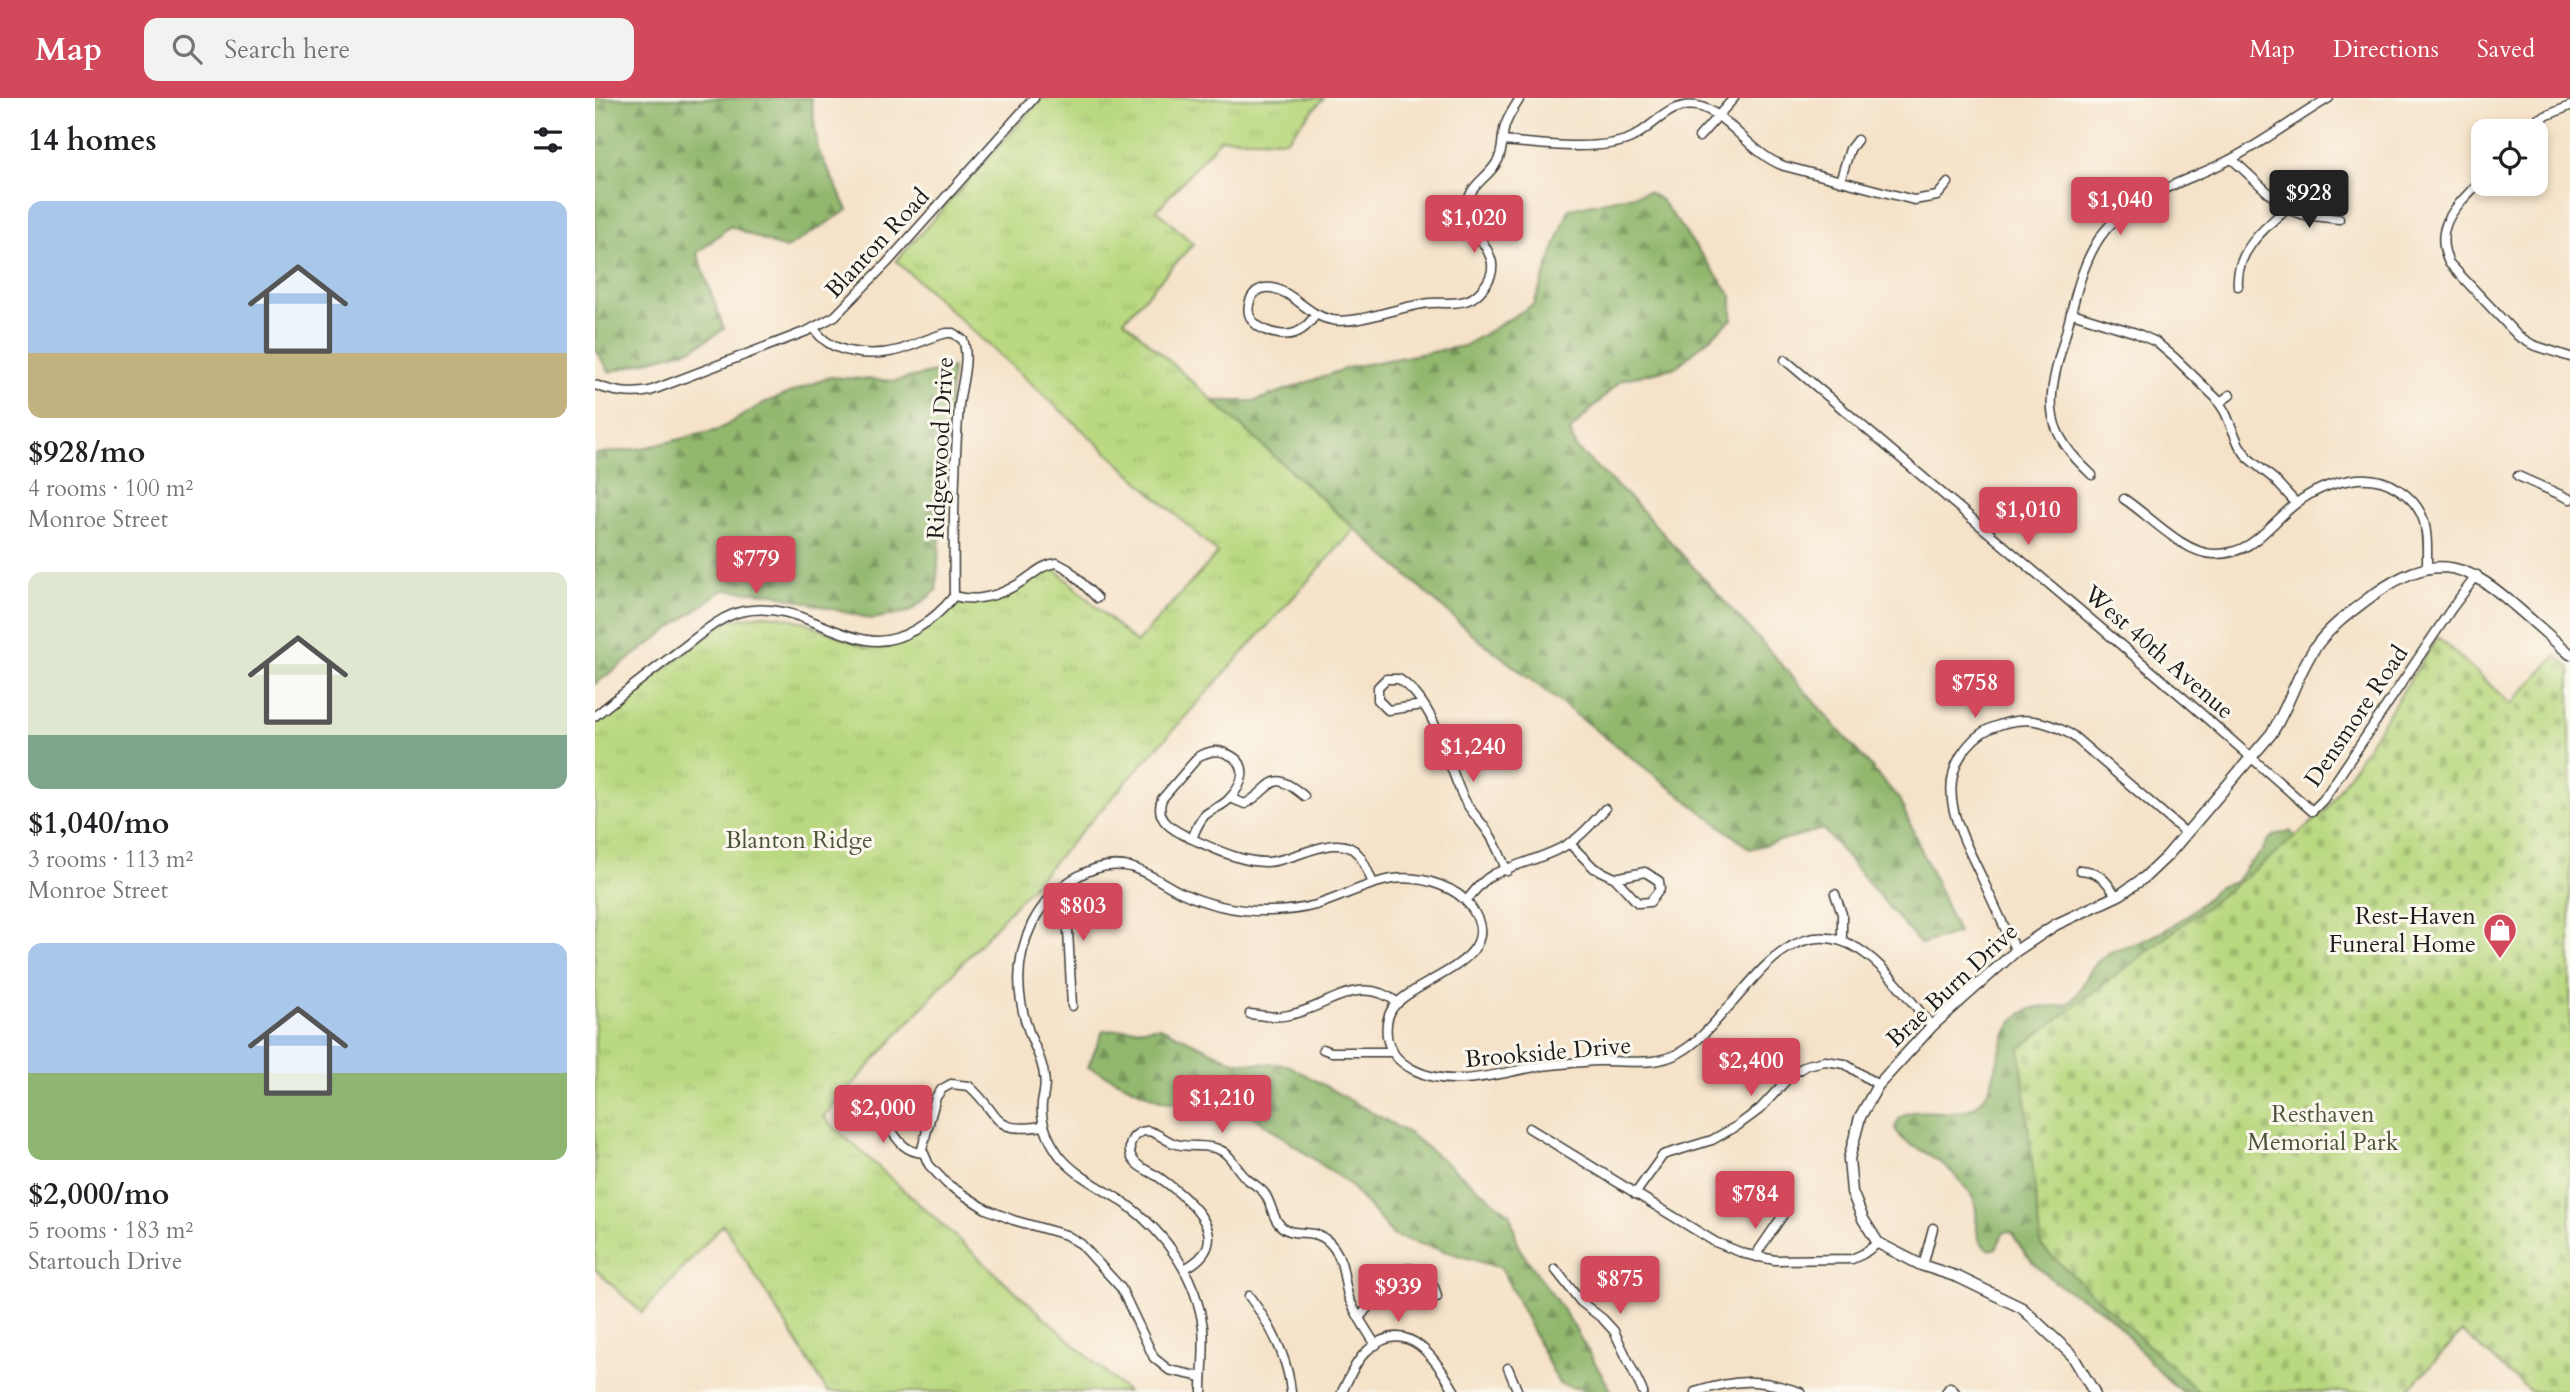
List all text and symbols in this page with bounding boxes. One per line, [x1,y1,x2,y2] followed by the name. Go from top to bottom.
[144,18,634,81] search box
[35,27,102,72] text: Map
[168,30,206,68] icon: search
[224,32,350,67] text: Search here
[2249,33,2295,66] text: Map
[2333,33,2439,66] text: Directions
[2477,33,2535,66] text: Saved
[2471,119,2548,196] map controls
[2471,119,2548,196] button: locate
[28,120,157,161] text: 14 homes
[529,121,567,159] icon: filters
[2268,170,2350,230] pin: $928
[2285,177,2333,208] text: $928
[2063,178,2177,237] pin: $1,040
[818,181,937,306] street label: Blanton Road
[2087,184,2153,215] text: $1,040
[1417,195,1531,255] pin: $1,020
[1441,202,1507,233] text: $1,020
[235,246,361,372] icon: home
[919,356,962,540] street label: Ridgewood Drive
[28,432,145,473] text: $928/mo
[28,473,193,504] text: 4 rooms · 100 m²
[1971,488,2085,547] pin: $1,010
[1995,494,2061,525] text: $1,010
[28,504,168,535] text: Monroe Street
[715,536,797,596] pin: $779
[732,543,780,574] text: $779
[2076,577,2241,727] street label: West 40th Avenue
[235,617,361,743] icon: home
[2297,639,2416,794] street label: Densmore Road
[1934,660,2016,720] pin: $758
[1951,667,1999,698] text: $758
[1416,724,1530,784] pin: $1,240
[1440,731,1506,762] text: $1,240
[28,803,169,844] text: $1,040/mo
[725,824,873,857] park label: Blanton Ridge
[28,844,193,875] text: 3 rooms · 113 m²
[28,875,168,906] text: Monroe Street
[1042,884,1124,943] pin: $803
[1059,890,1107,921] text: $803
[2329,900,2476,961] place label: Rest-Haven Funeral Home
[2481,911,2519,960] shop icon: Rest-Haven Funeral Home
[1879,916,2025,1055] street label: Brae Burn Drive
[235,988,361,1114] icon: home
[1464,1029,1633,1076] street label: Brookside Drive
[1694,1038,1808,1098] pin: $2,400
[1718,1045,1784,1076] text: $2,400
[1165,1076,1279,1135] pin: $1,210
[1189,1082,1255,1113] text: $1,210
[826,1086,940,1145] pin: $2,000
[850,1092,916,1123] text: $2,000
[2247,1098,2399,1159] park label: Resthaven Memorial Park
[1714,1172,1796,1231] pin: $784
[28,1174,169,1215] text: $2,000/mo
[1731,1178,1779,1209] text: $784
[28,1215,193,1246] text: 5 rooms · 183 m²
[28,1246,182,1277] text: Startouch Drive
[1579,1256,1661,1316] pin: $875
[1596,1263,1644,1294] text: $875
[1357,1264,1439,1324] pin: $939
[1374,1271,1422,1302] text: $939

